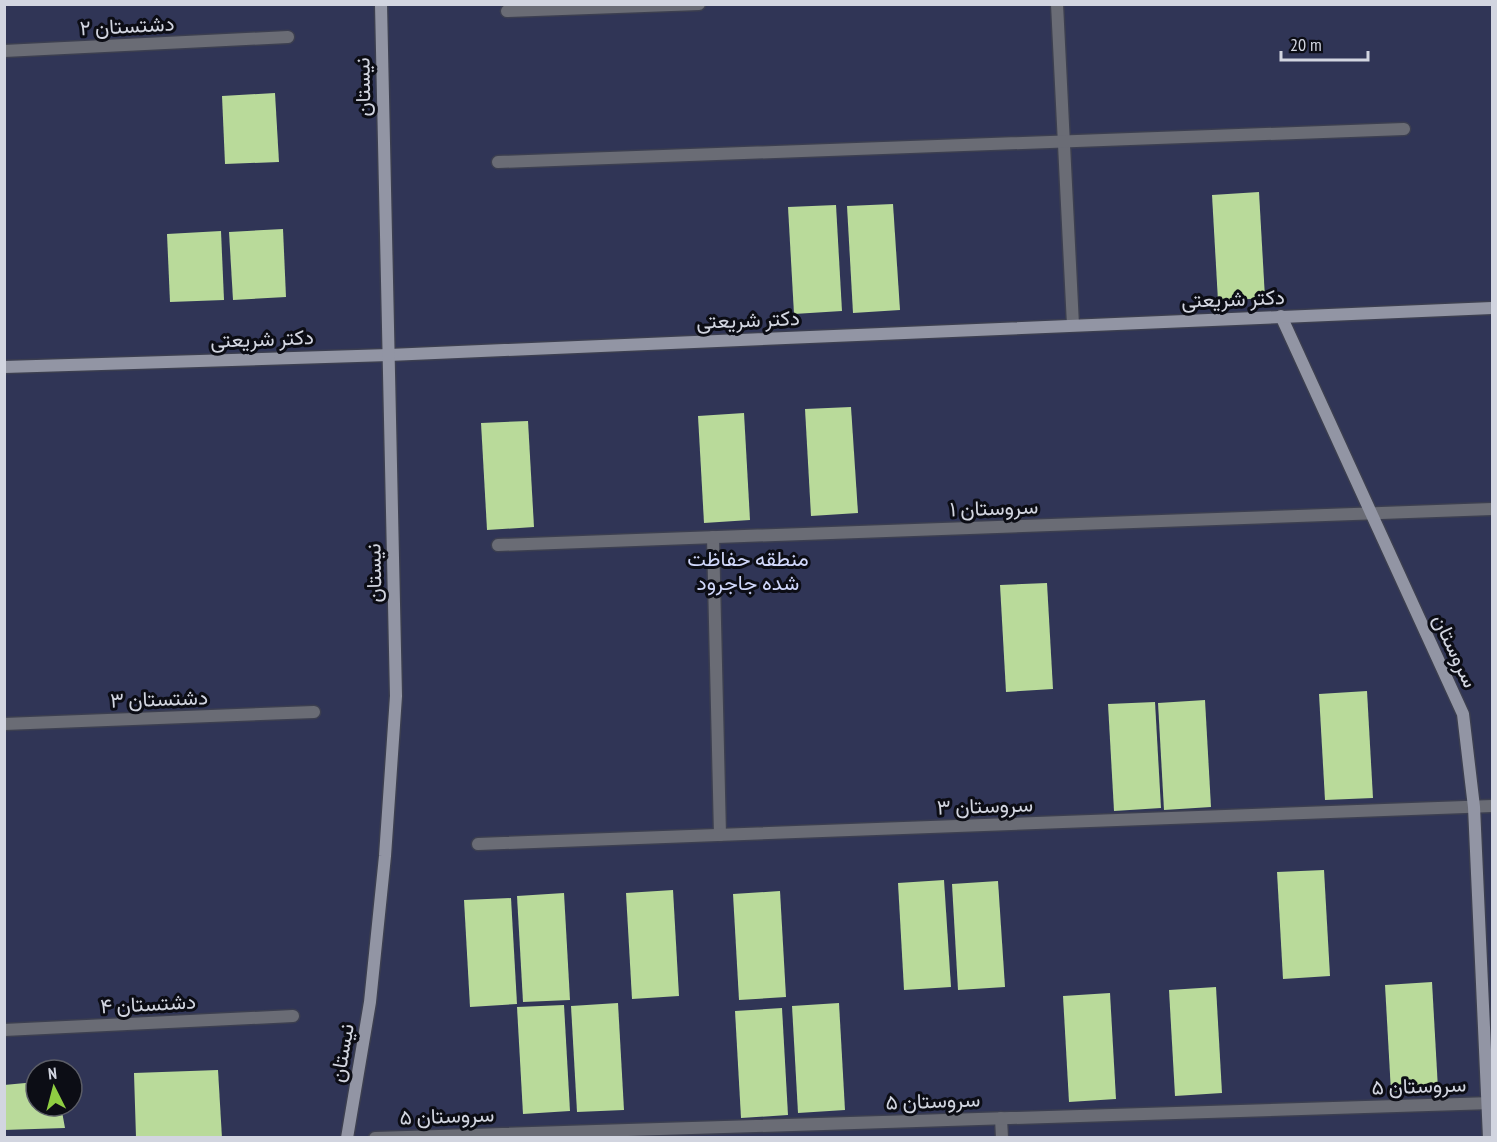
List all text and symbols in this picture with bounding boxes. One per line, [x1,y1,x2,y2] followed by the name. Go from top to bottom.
[79,10,175,41] street label: دشتستان ۲
[1281,24,1368,62] scale bar
[1290,33,1322,56] text: 20 m
[348,57,377,117] street label: نیستان
[1181,283,1285,314] street label: دکتر شریعتی
[696,304,800,335] street label: دکتر شریعتی
[210,323,314,354] street label: دکتر شریعتی
[949,492,1039,523] street label: سروستان ۱
[359,543,388,603] street label: نیستان
[687,545,809,596] park label: منطقه حفاظت شده جاجرود
[1427,610,1484,692] street label: سروستان
[110,683,208,714] street label: دشتستان ۳
[936,790,1034,821] street label: سروستان ۳
[99,988,197,1019] street label: دشتستان ۴
[323,1021,360,1084] street label: نیستان
[24,1058,84,1118] north arrow
[47,1063,58,1083] text: N
[1371,1070,1467,1101] street label: سروستان ۵
[885,1085,981,1116] street label: سروستان ۵
[399,1100,495,1131] street label: سروستان ۵

